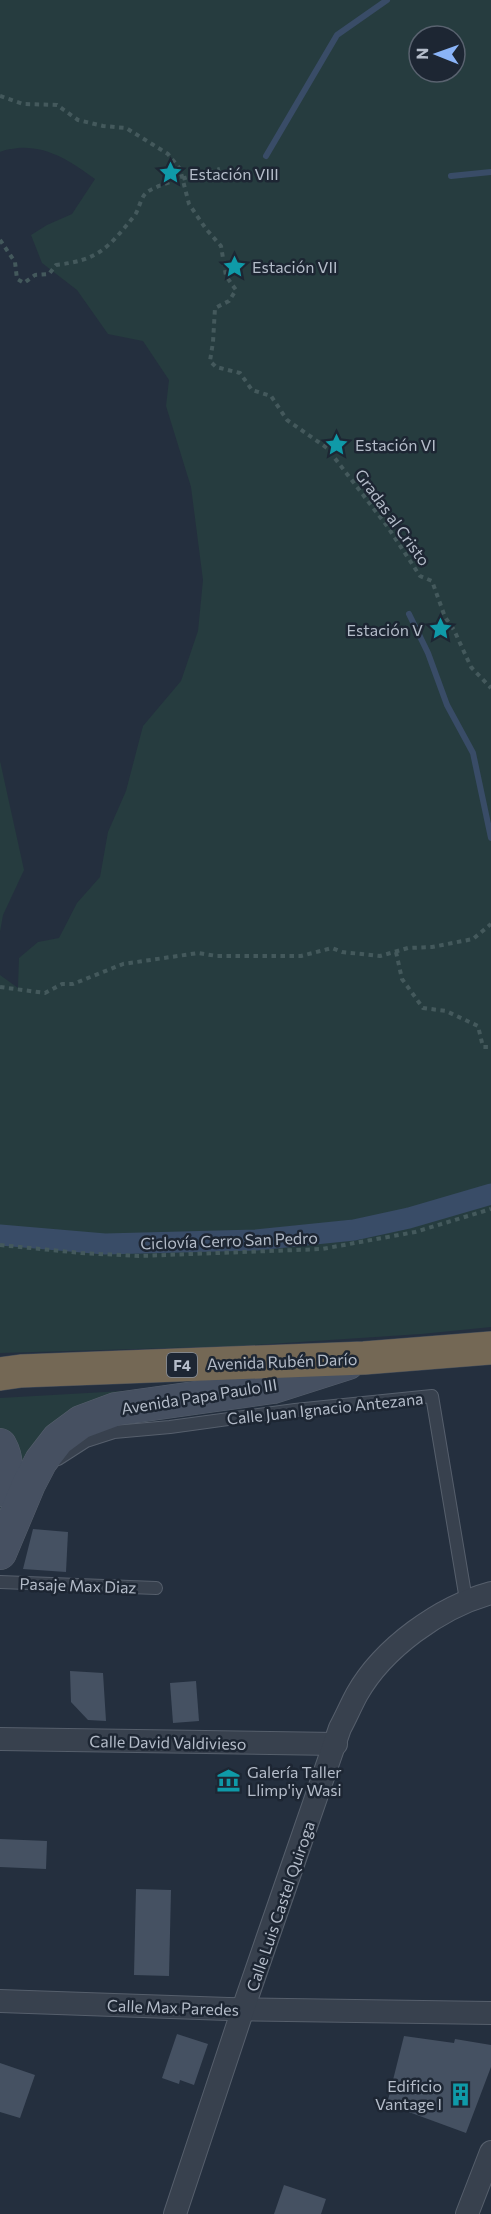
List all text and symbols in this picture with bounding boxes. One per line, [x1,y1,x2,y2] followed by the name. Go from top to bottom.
[407,24,467,84] north arrow
[412,48,431,60] text: N
[158,160,184,186] place icon: Estación VIII
[189,164,279,183] place label: Estación VIII
[221,253,247,279] place icon: Estación VII
[252,257,337,276] place label: Estación VII
[324,431,350,457] place icon: Estación VI
[355,435,436,454] place label: Estación VI
[352,465,434,569] street label: Gradas al Cristo
[428,616,454,642] place icon: Estación V
[347,620,423,639] place label: Estación V
[140,1227,318,1253] street label: Ciclovía Cerro San Pedro
[206,1349,358,1373] street label: Avenida Rubén Darío
[167,1353,197,1377] road number: F4
[120,1374,278,1418] street label: Avenida Papa Paulo III
[226,1388,424,1428] street label: Calle Juan Ignacio Antezana
[19,1573,137,1597] street label: Pasaje Max Diaz
[89,1731,247,1753] street label: Calle David Valdivieso
[247,1762,342,1799] place label: Galería Taller Llimp'iy Wasi
[216,1767,242,1793] museum icon: Galería Taller Llimp'iy Wasi
[242,1818,318,1994] street label: Calle Luis Castel Quiroga
[107,1995,239,2019] street label: Calle Max Paredes
[375,2076,442,2113] place label: Edificio Vantage I
[447,2081,473,2107] building icon: Edificio Vantage I

